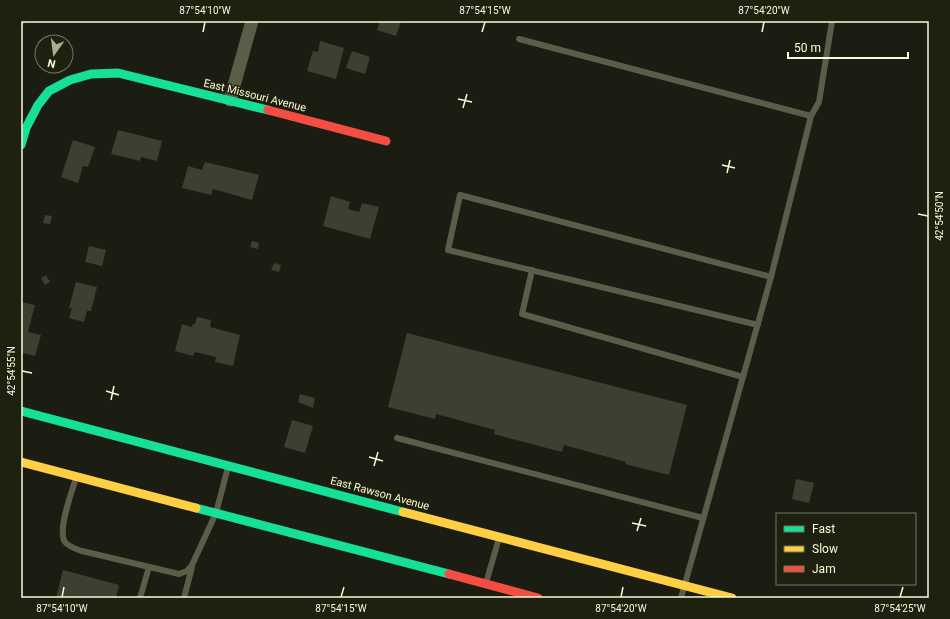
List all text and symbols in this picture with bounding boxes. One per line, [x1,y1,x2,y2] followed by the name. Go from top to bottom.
[179,5,231,16] text: 87°54'10"W
[459,5,511,16] text: 87°54'15"W
[738,5,790,16] text: 87°54'20"W
[34,34,74,74] north arrow
[788,34,908,60] scale bar
[794,41,821,55] text: 50 m
[46,56,57,70] text: N
[202,76,308,115] street label: East Missouri Avenue
[934,191,945,241] text: 42°54'50"N
[6,346,17,396] text: 42°54'55"N
[329,474,431,513] street label: East Rawson Avenue
[776,513,916,585] legend
[812,522,835,536] text: Fast
[812,542,838,556] text: Slow
[812,562,836,576] text: Jam
[36,603,88,614] text: 87°54'10"W
[315,603,367,614] text: 87°54'15"W
[595,603,647,614] text: 87°54'20"W
[874,603,926,614] text: 87°54'25"W

